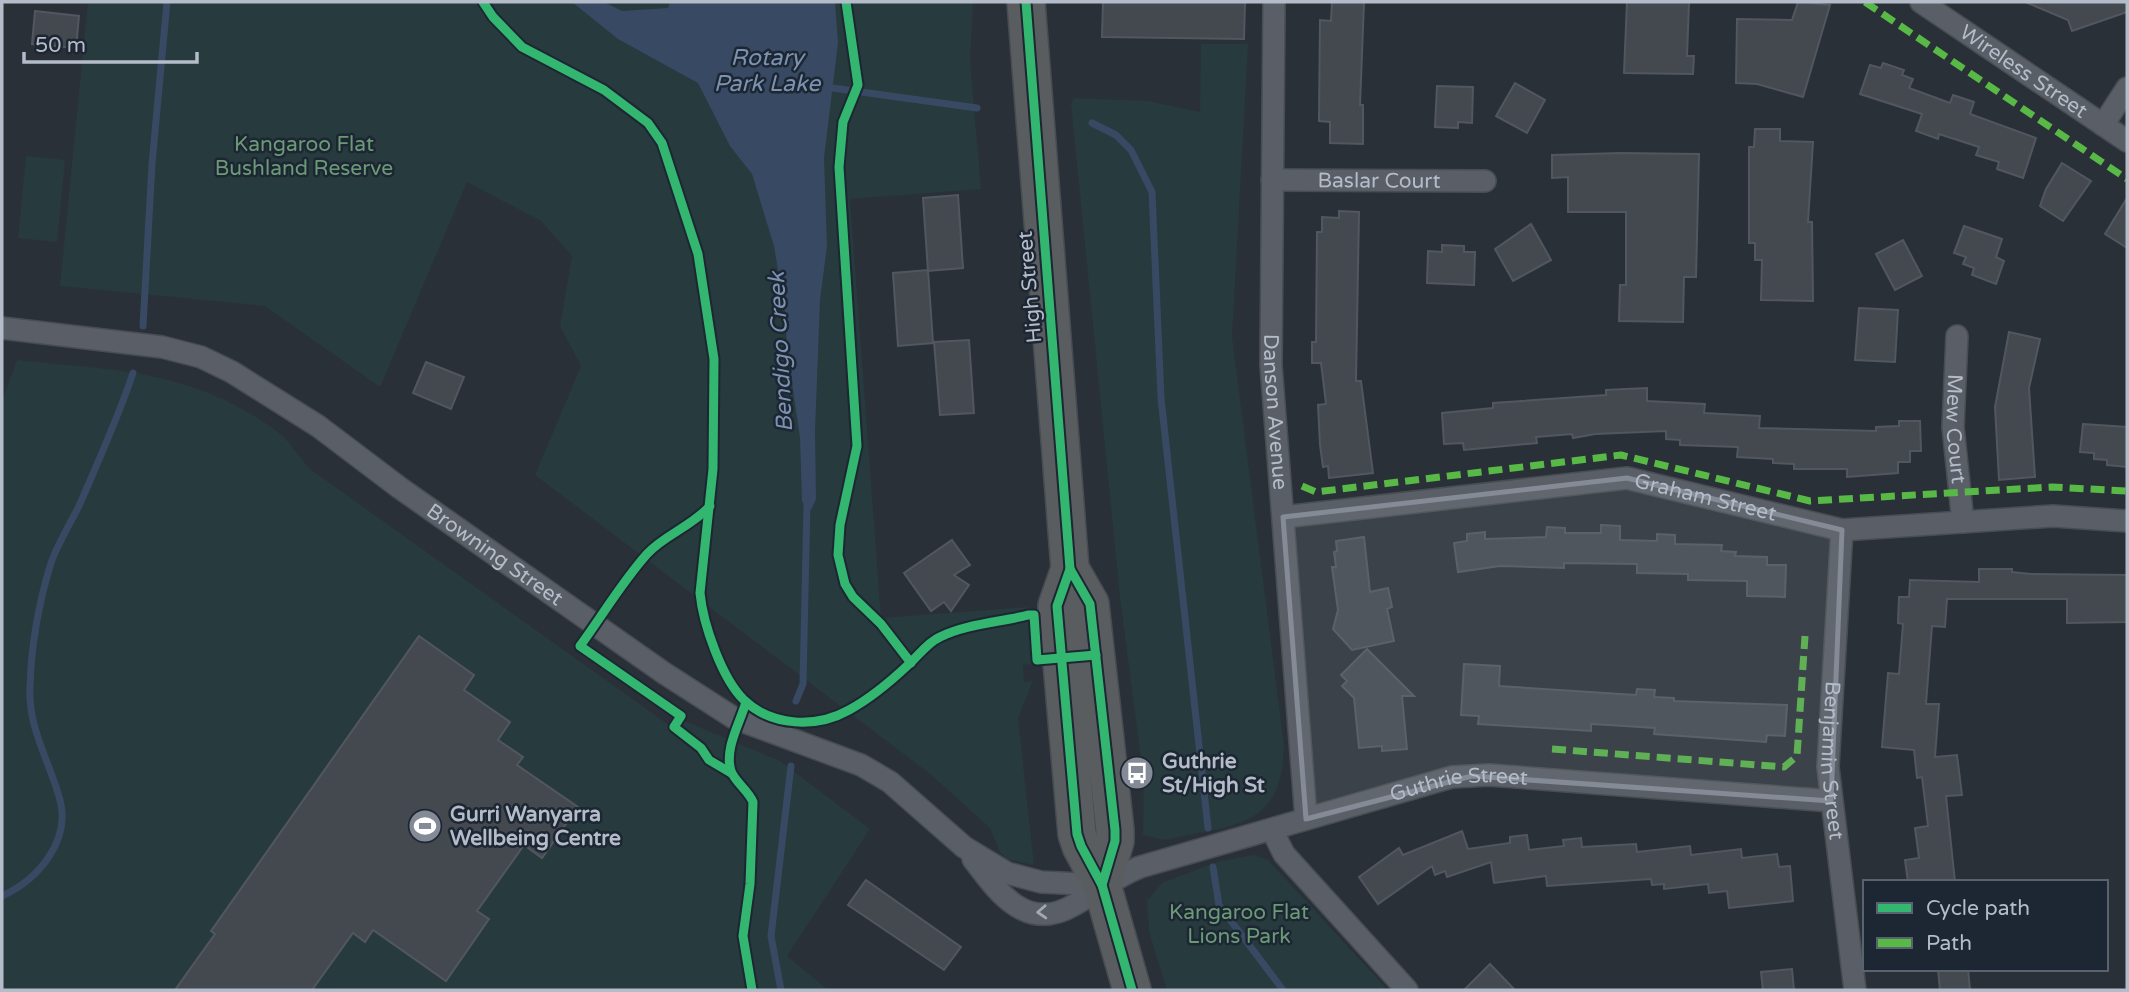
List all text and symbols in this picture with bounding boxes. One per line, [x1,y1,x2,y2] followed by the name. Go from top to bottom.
[1955,19,2092,123] street label: Wireless Street
[24,21,198,65] scale bar
[35,33,86,58] text: 50 m
[714,44,822,98] water label: Rotary Park Lake
[215,132,393,181] park label: Kangaroo Flat Bushland Reserve
[1317,168,1441,193] street label: Baslar Court
[1013,230,1047,344] street label: High Street
[763,270,799,433] water label: Bendigo Creek
[1258,334,1293,491] street label: Danson Avenue
[1940,374,1971,485] street label: Mew Court
[1632,468,1779,526] street label: Graham Street
[422,498,568,611] street label: Browning Street
[1815,680,1849,841] street label: Benjamin Street
[1162,749,1265,798] place label: Guthrie St/High St
[1118,754,1156,792] bus stop icon: Guthrie St/High St
[1387,762,1529,807] street label: Guthrie Street
[450,802,621,851] place label: Gurri Wanyarra Wellbeing Centre
[406,807,444,845] sports icon: Gurri Wanyarra Wellbeing Centre
[1863,880,2108,971] legend
[1926,896,2030,921] text: Cycle path
[1169,900,1309,949] park label: Kangaroo Flat Lions Park
[1036,905,1047,920] one-way arrow
[1926,931,1972,956] text: Path

